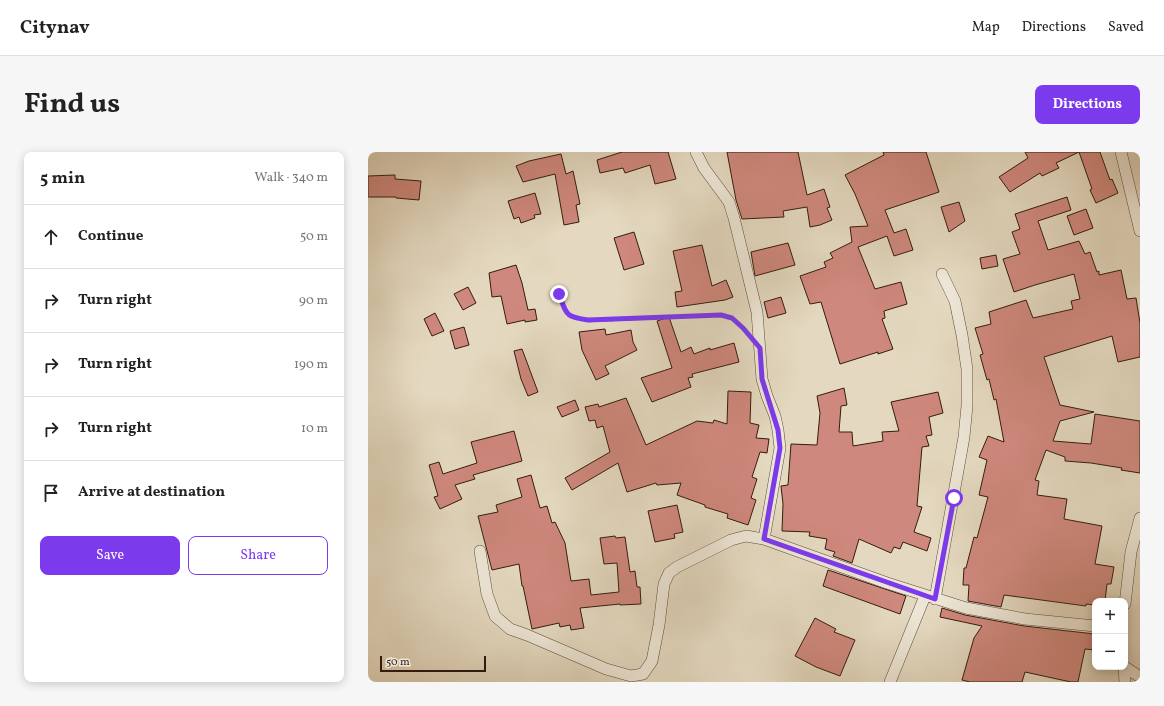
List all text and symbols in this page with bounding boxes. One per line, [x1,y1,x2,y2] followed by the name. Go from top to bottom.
[20,15,90,41] text: Citynav
[972,18,1000,37] text: Map
[1022,18,1086,37] text: Directions
[1108,18,1144,37] text: Saved
[24,85,120,124] text: Find us
[1035,85,1140,124] button: Directions
[40,167,85,190] text: 5 min
[255,169,328,187] text: Walk · 340 m
[40,226,62,248] icon: ahead
[78,226,143,247] text: Continue
[300,228,328,246] text: 50 m
[550,285,568,303] route end
[40,290,62,312] icon: right
[78,290,152,311] text: Turn right
[299,292,328,310] text: 90 m
[40,354,62,376] icon: right
[78,354,152,375] text: Turn right
[294,356,328,374] text: 190 m
[40,418,62,440] icon: right
[78,418,152,439] text: Turn right
[301,420,328,438] text: 10 m
[40,482,62,504] icon: arrive
[78,482,225,503] text: Arrive at destination
[945,489,963,507] route start
[40,536,180,575] button: Save
[188,536,328,575] button: Share
[1092,598,1128,670] map controls
[1092,598,1128,634] button: +
[1092,634,1128,670] button: −
[380,654,486,673] scale bar
[386,655,410,670] text: 50 m

